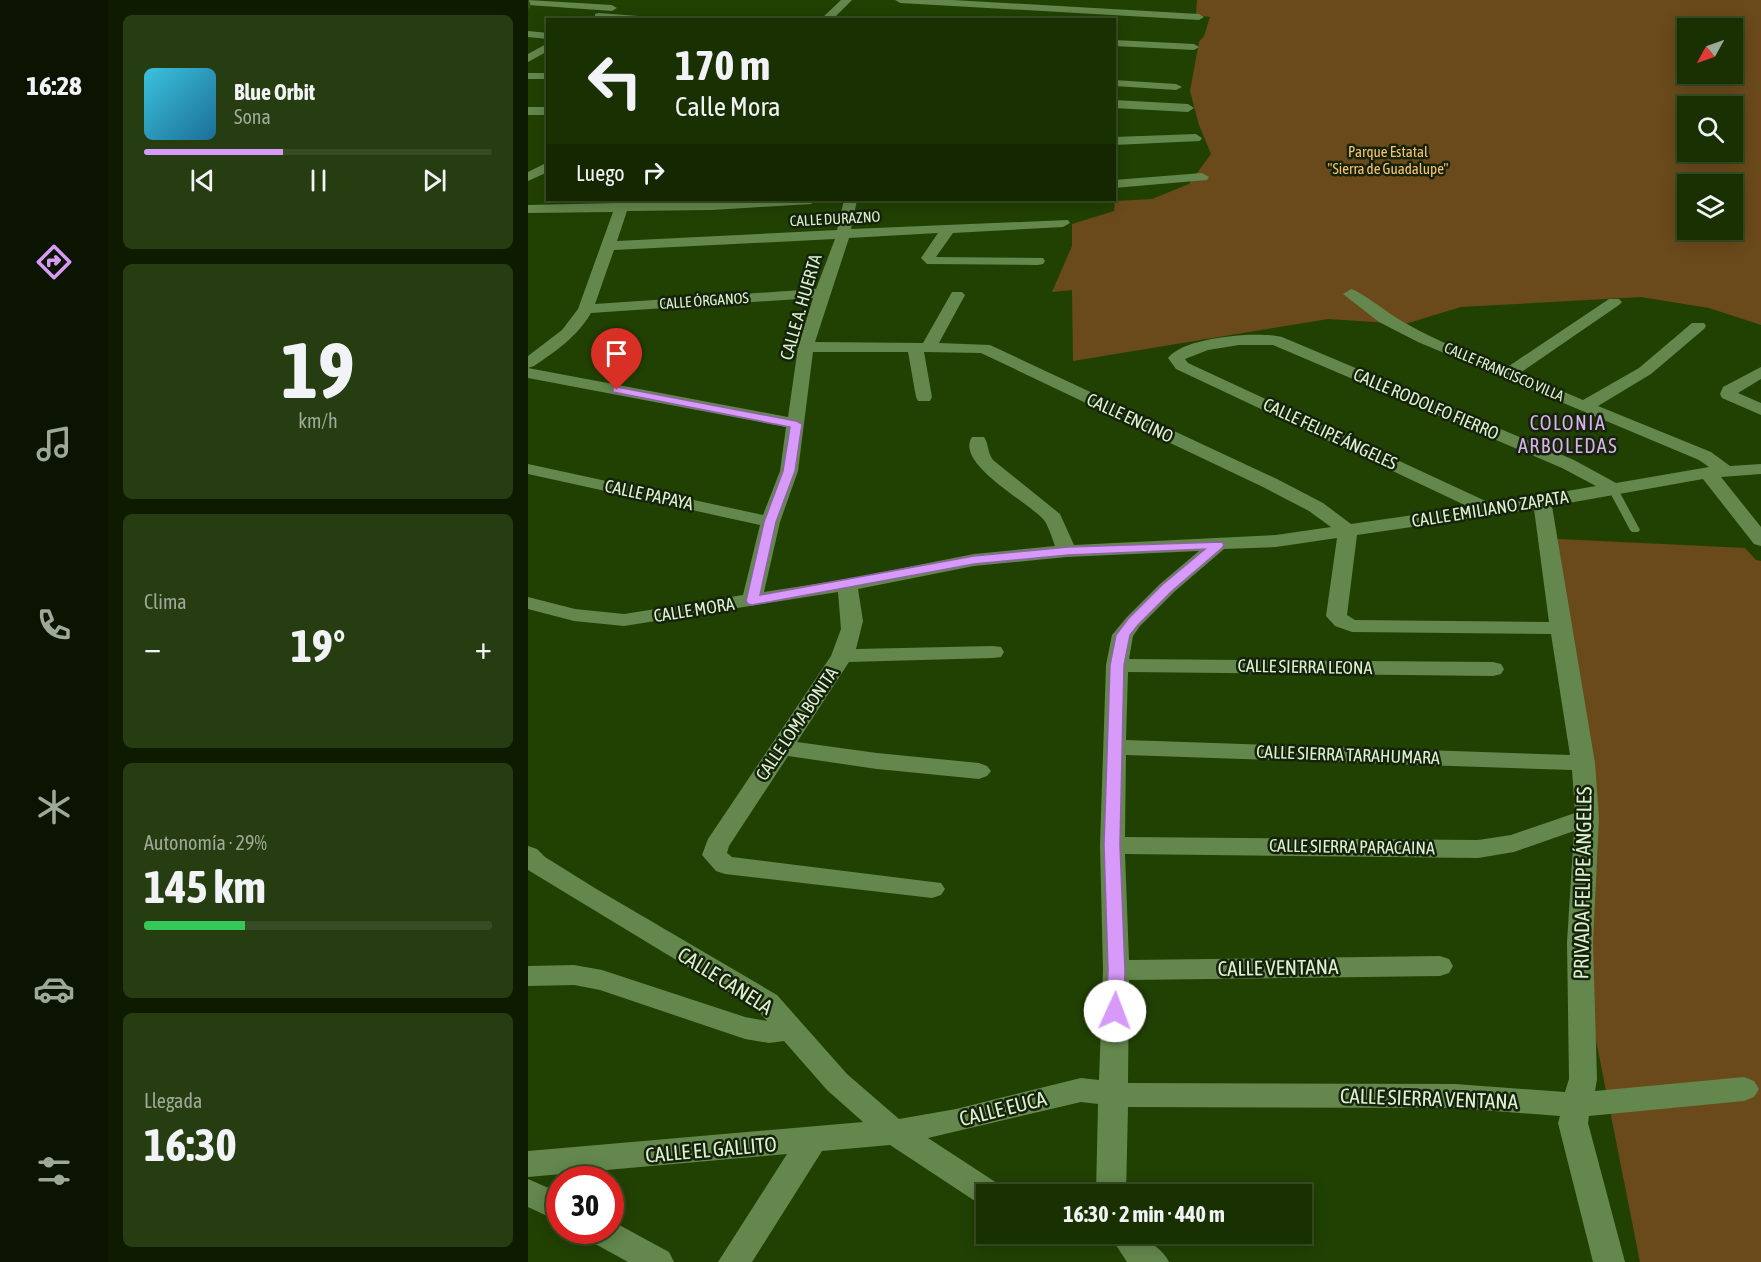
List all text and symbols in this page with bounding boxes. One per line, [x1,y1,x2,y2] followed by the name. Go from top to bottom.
[1677,18,1743,84] north arrow
[1677,18,1743,240] map controls
[675,41,770,89] text: 170 m
[576,42,654,120] icon: left
[26,70,82,101] text: 16:28
[234,79,315,105] text: Blue Orbit
[675,91,780,122] text: Calle Mora
[1677,96,1743,162] button: search
[234,105,271,128] text: Sona
[1328,143,1449,177] park label: Parque Estatal "Sierra de Guadalupe"
[637,156,670,189] icon: right
[576,160,625,186] text: Luego
[186,164,219,197] icon: previous
[302,164,335,197] icon: pause
[418,164,451,197] icon: next
[1677,174,1743,240] button: layers
[789,208,881,229] street label: CALLE DURAZNO
[33,241,75,283] icon: directions
[775,251,826,362] street label: CALLE A. HUERTA
[659,289,749,312] street label: CALLE ÓRGANOS
[281,325,355,415] text: 19
[591,328,642,390] pin
[600,337,633,370] icon: arrive
[1442,339,1567,405] street label: CALLE FRANCISCO VILLA
[1350,363,1502,444] street label: CALLE RODOLFO FIERRO
[1084,388,1177,447] street label: CALLE ENCINO
[1260,393,1401,474] street label: CALLE FELIPE ÁNGELES
[298,409,338,432] text: km/h
[1518,411,1618,457] district label: COLONIA ARBOLEDAS
[33,423,75,465] icon: music
[603,475,695,514] street label: CALLE PAPAYA
[1410,486,1570,531] street label: CALLE EMILIANO ZAPATA
[144,590,187,613] text: Clima
[652,593,736,626] street label: CALLE MORA
[33,604,75,646] icon: phone
[291,620,345,672] text: 19°
[144,628,161,666] text: −
[475,628,492,666] text: +
[1237,655,1373,678] street label: CALLE SIERRA LEONA
[751,663,842,784] street label: CALLE LOMA BONITA
[1256,741,1440,768] street label: CALLE SIERRA TARAHUMARA
[33,786,75,828] icon: climate
[1568,786,1596,980] street label: PRIVADA FELIPE ÁNGELES
[144,831,267,854] text: Autonomía · 29%
[1269,835,1435,858] street label: CALLE SIERRA PARACAINA
[144,861,266,913] text: 145 km
[674,942,778,1019] street label: CALLE CANELA
[1217,954,1339,980] street label: CALLE VENTANA
[33,968,75,1010] icon: car
[1083,979,1147,1043] position arrow
[1340,1083,1519,1113] street label: CALLE SIERRA VENTANA
[957,1085,1049,1130] street label: CALLE EUCA
[144,1089,202,1112] text: Llegada
[144,1119,237,1171] text: 16:30
[644,1131,778,1167] street label: CALLE EL GALLITO
[33,1150,75,1192] icon: filters
[546,1166,624,1244] speed limit sign: 30
[1063,1201,1225,1227] text: 16:30 · 2 min · 440 m

